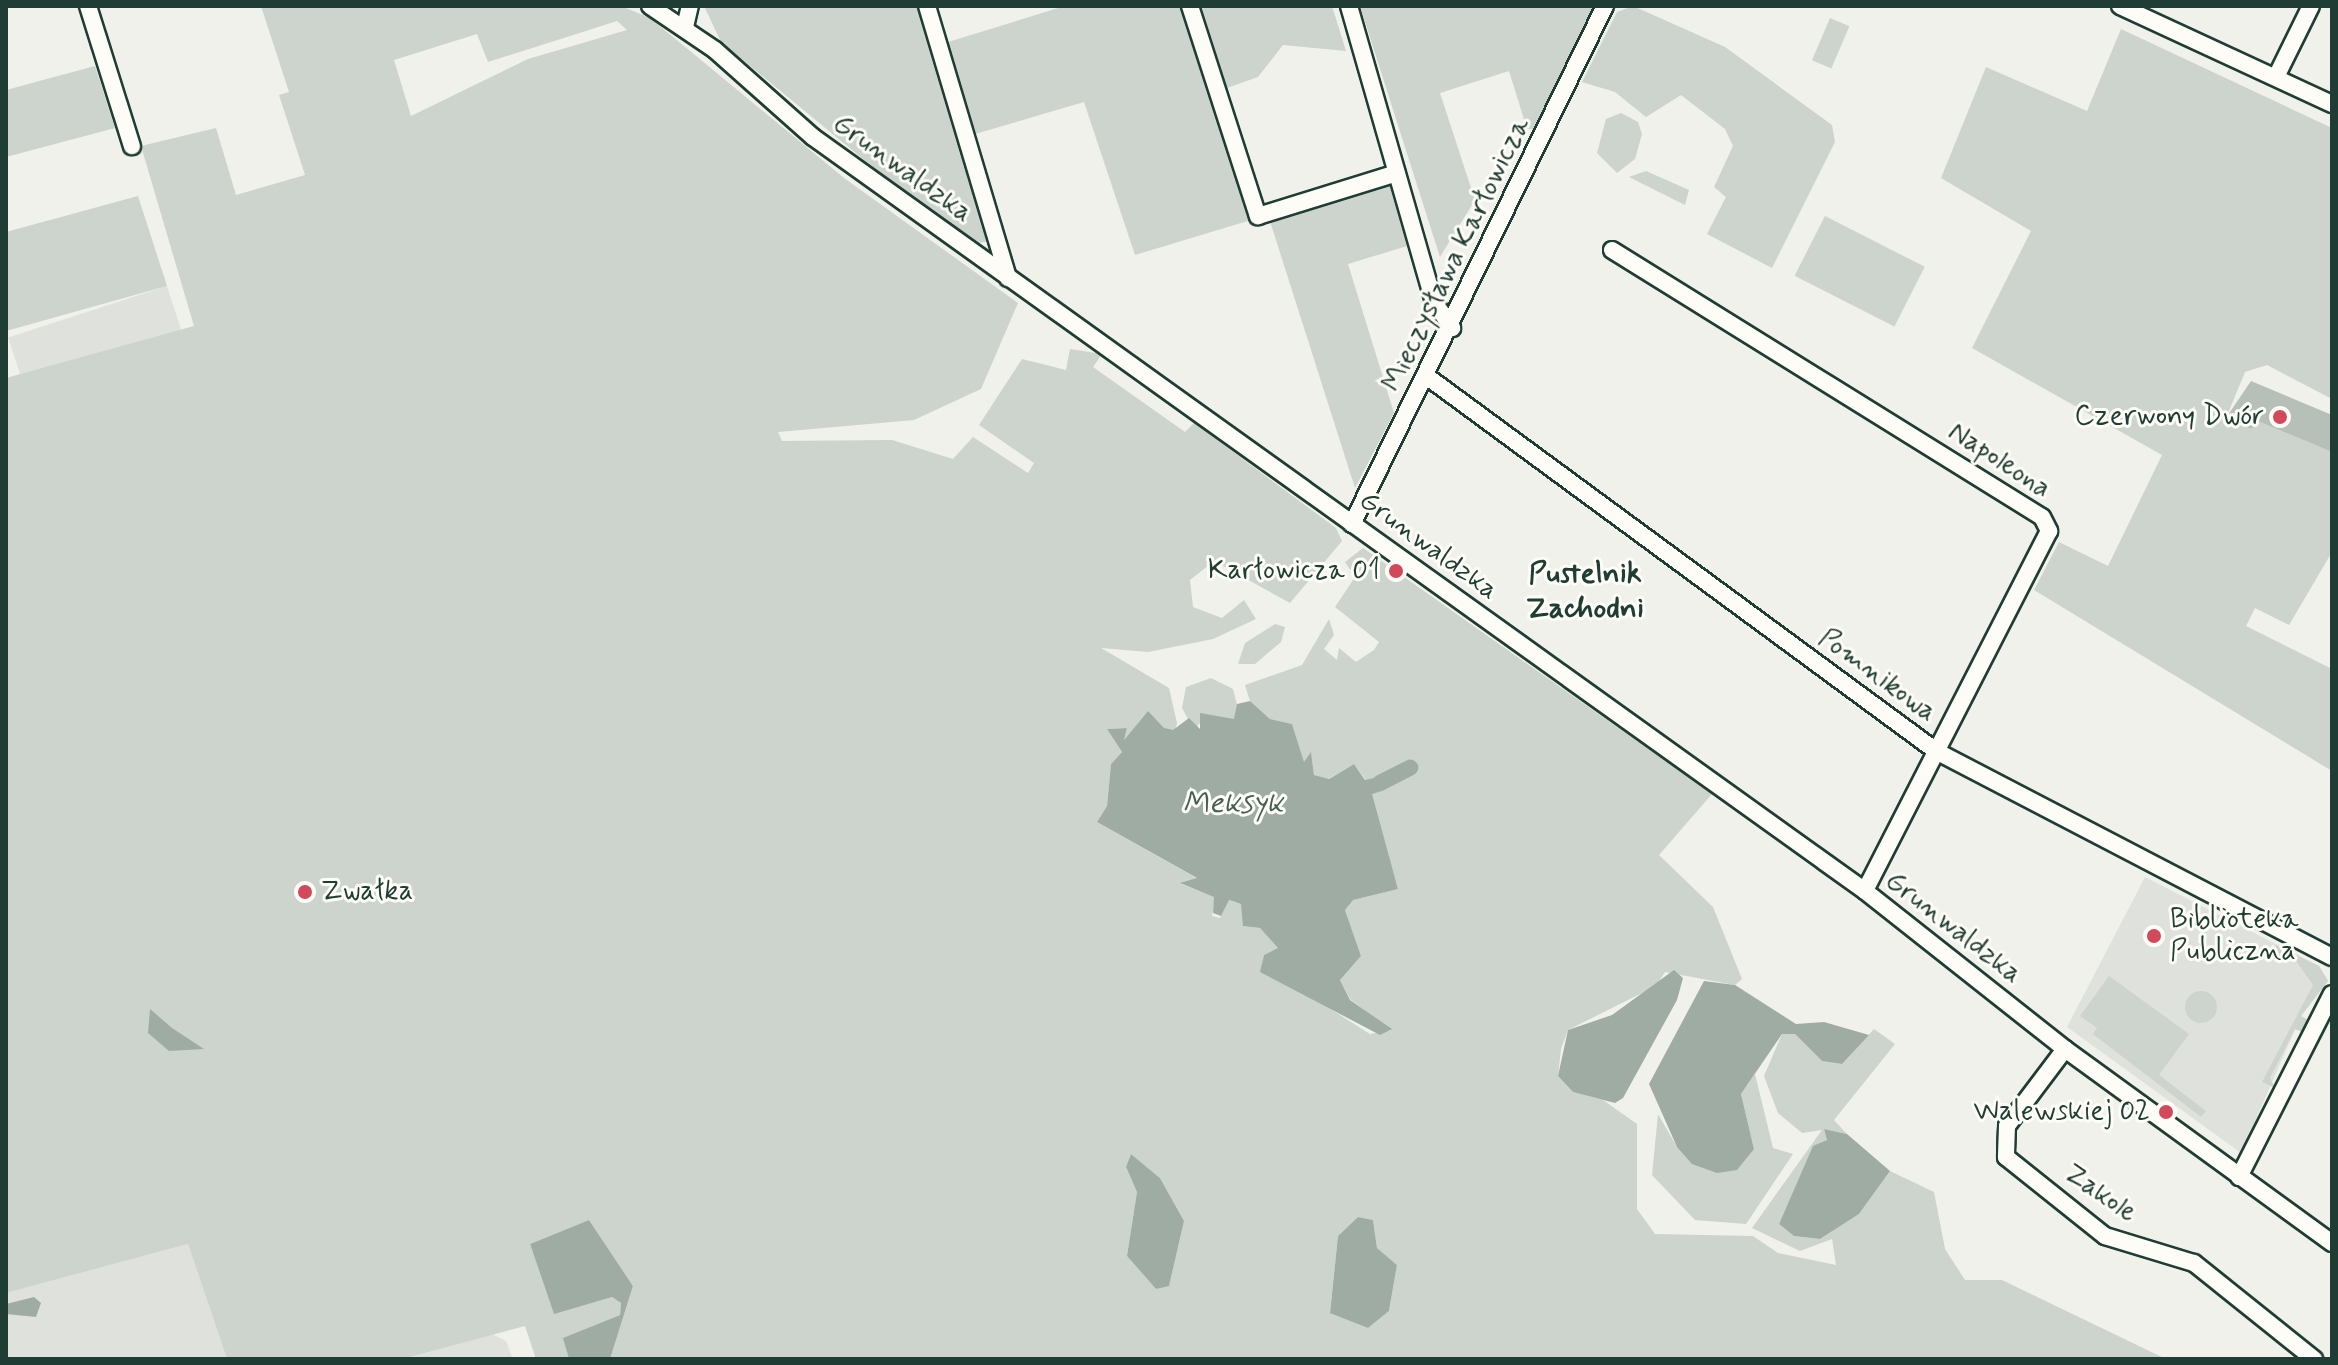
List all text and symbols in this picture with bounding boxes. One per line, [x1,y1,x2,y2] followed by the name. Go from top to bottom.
[826,107,978,231] street label: Grunwaldzka
[1377,114,1537,396] street label: Mieczysława Karłowicza
[2074,400,2264,434] place label: Czerwony Dwór
[2271,408,2289,426] marker: Czerwony Dwór
[1942,416,2056,506] street label: Napoleona
[1352,484,1504,608] street label: Grunwaldzka
[1208,554,1380,588] place label: Karłowicza 01
[1526,556,1644,626] district label: Pustelnik Zachodni
[1387,562,1405,580] marker: Karłowicza 01
[1812,622,1942,730] street label: Pomnikowa
[1183,786,1283,822] water label: Meksyk
[1878,864,2028,992] street label: Grunwaldzka
[321,875,413,909] place label: Zwałka
[296,883,314,901] marker: Zwałka
[2170,903,2299,969] place label: Biblioteka Publiczna
[2145,927,2163,945] marker: Biblioteka Publiczna
[1974,1095,2150,1129] place label: Walewskiej 02
[2157,1103,2175,1121] marker: Walewskiej 02
[2057,1157,2143,1231] street label: Zakole

